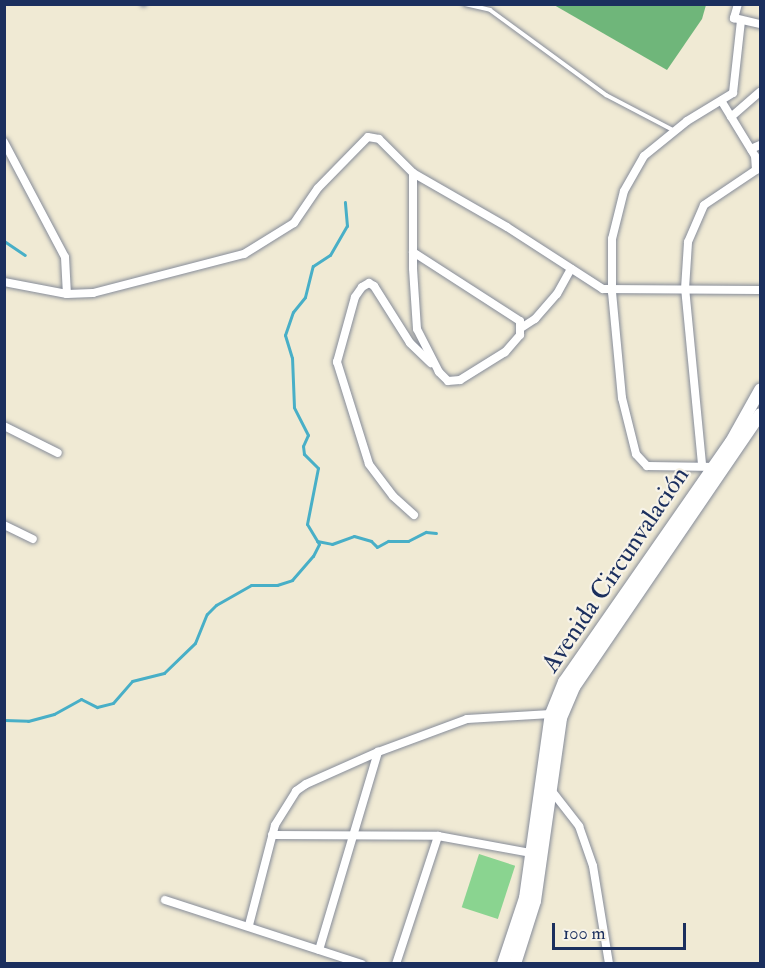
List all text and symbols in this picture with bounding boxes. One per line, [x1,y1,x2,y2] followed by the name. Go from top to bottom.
[536,461,696,679] street label: Avenida Circunvalación
[555,911,688,949] scale bar
[563,922,606,945] text: 100 m

